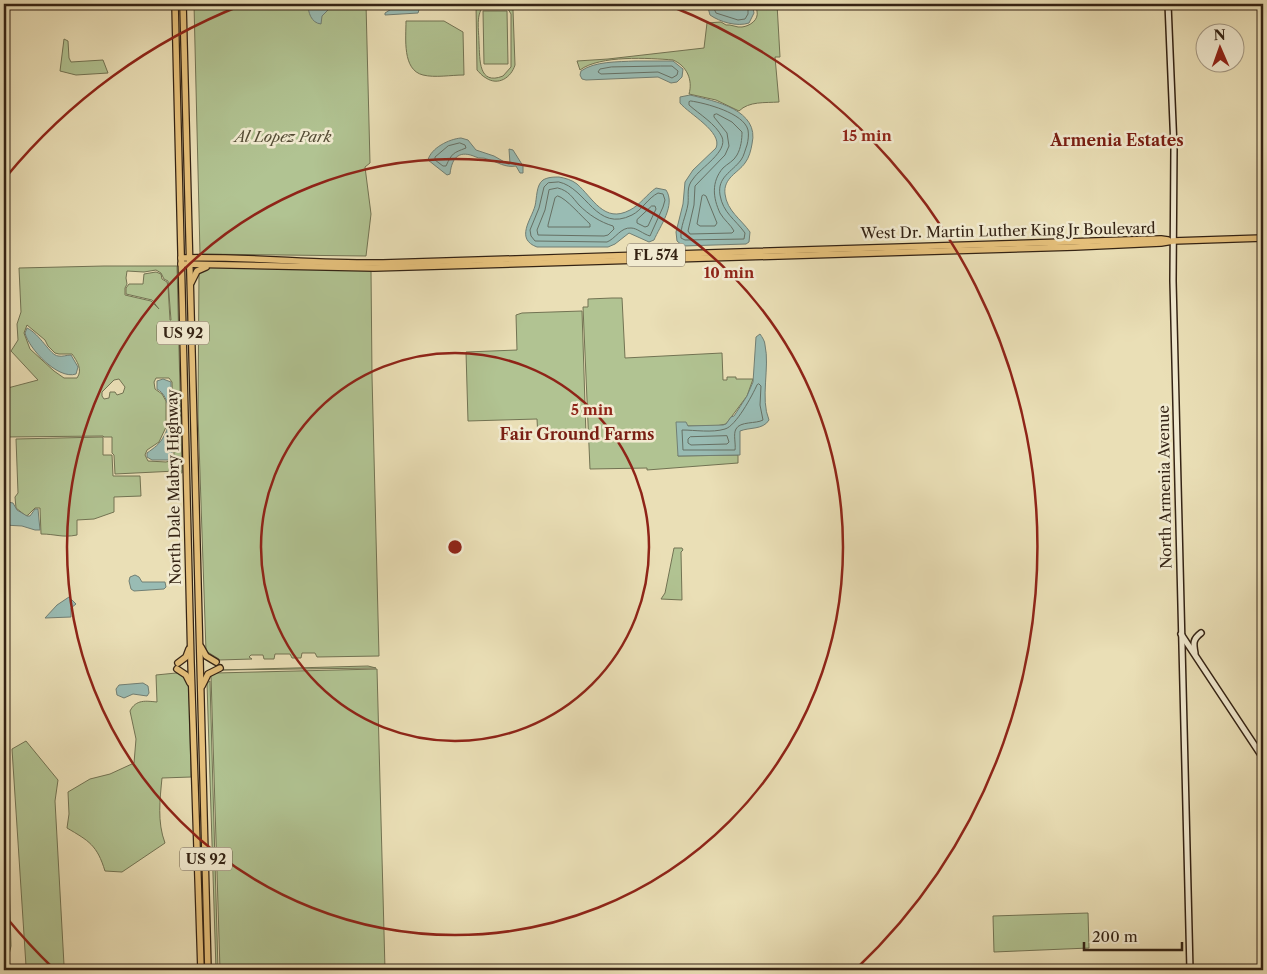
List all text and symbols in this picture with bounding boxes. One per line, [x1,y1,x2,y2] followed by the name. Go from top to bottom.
[1194,22,1244,72] north arrow
[1213,26,1226,44] text: N
[842,126,892,145] text: 15 min
[233,127,332,146] park label: Al Lopez Park
[1049,130,1184,150] district label: Armenia Estates
[859,218,1156,243] street label: West Dr. Martin Luther King Jr Boulevard
[627,244,685,266] road number: FL 574
[704,263,755,282] text: 10 min
[157,322,209,344] road number: US 92
[162,388,185,585] street label: North Dale Mabry Highway
[571,400,614,419] text: 5 min
[1154,405,1175,569] street label: North Armenia Avenue
[499,424,655,444] district label: Fair Ground Farms
[446,538,464,556] centre of rings
[180,848,232,871] road number: US 92
[1084,919,1182,951] scale bar
[1092,927,1138,946] text: 200 m

